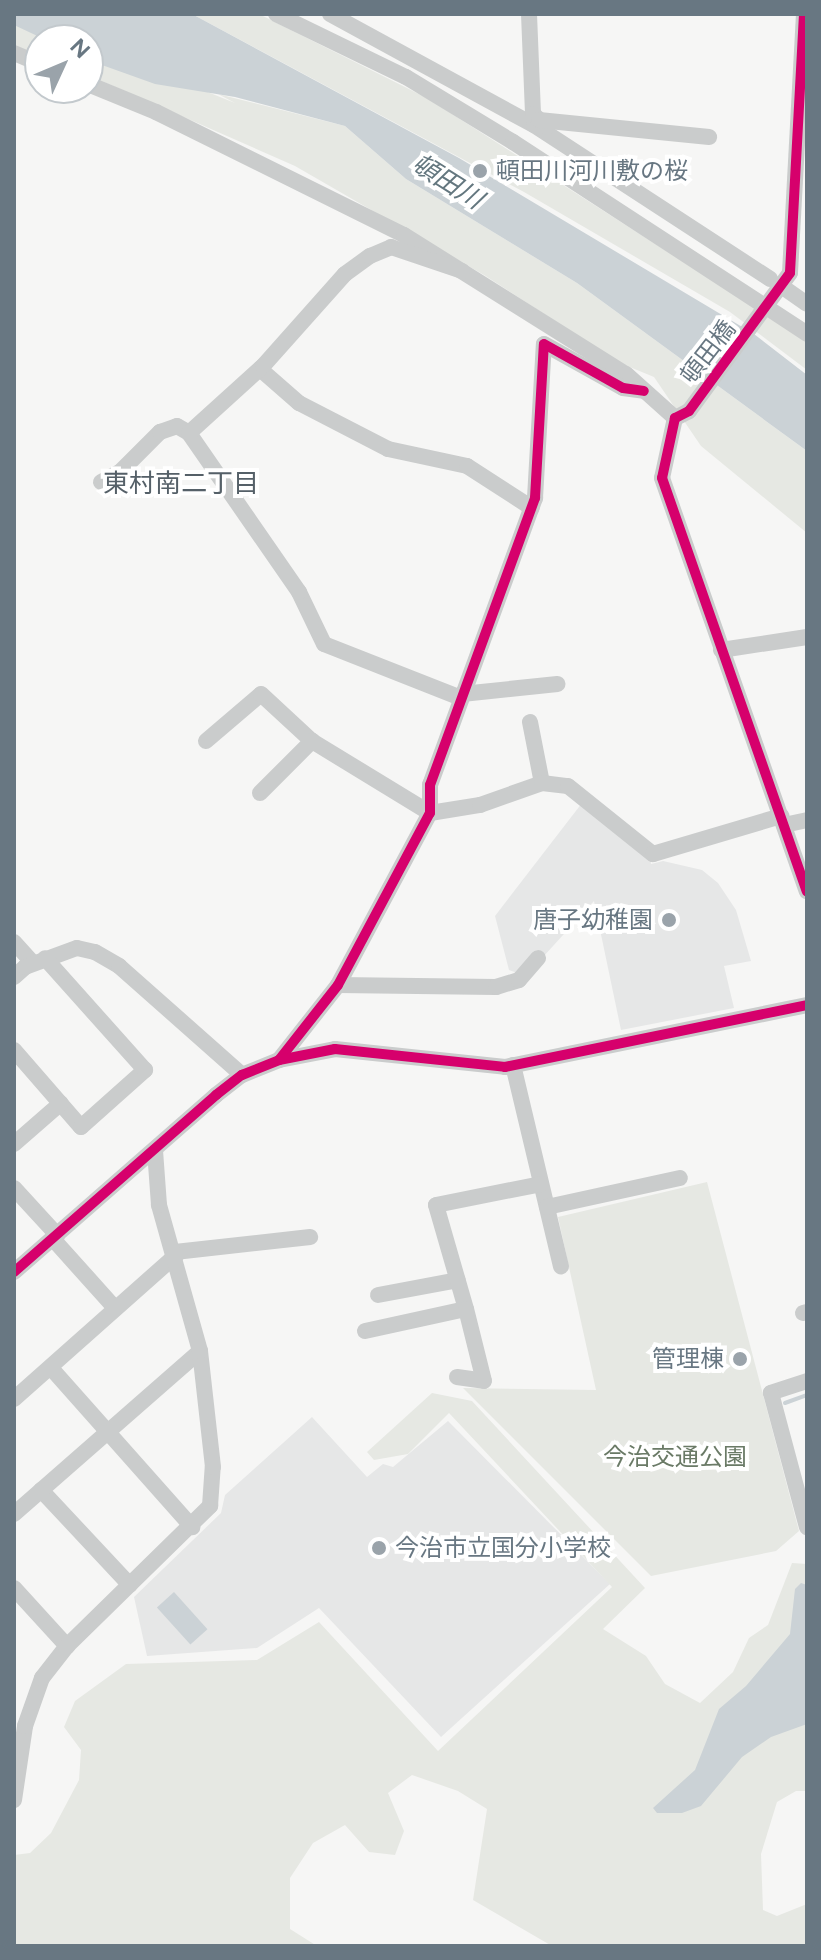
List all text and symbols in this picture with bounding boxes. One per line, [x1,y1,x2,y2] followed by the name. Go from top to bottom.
[24,24,104,104] north arrow
[65,33,96,64] text: N
[406,148,488,216] water label: 頓田川
[496,157,688,185] place label: 頓田川河川敷の桜
[471,162,489,180] marker: 頓田川河川敷の桜
[674,315,742,389] street label: 頓田橋
[103,468,259,500] district label: 東村南二丁目
[533,906,653,934] place label: 唐子幼稚園
[660,911,678,929] marker: 唐子幼稚園
[652,1345,724,1373] place label: 管理棟
[731,1350,749,1368] marker: 管理棟
[603,1443,747,1471] park label: 今治交通公園
[395,1534,611,1562] place label: 今治市立国分小学校
[370,1539,388,1557] marker: 今治市立国分小学校

